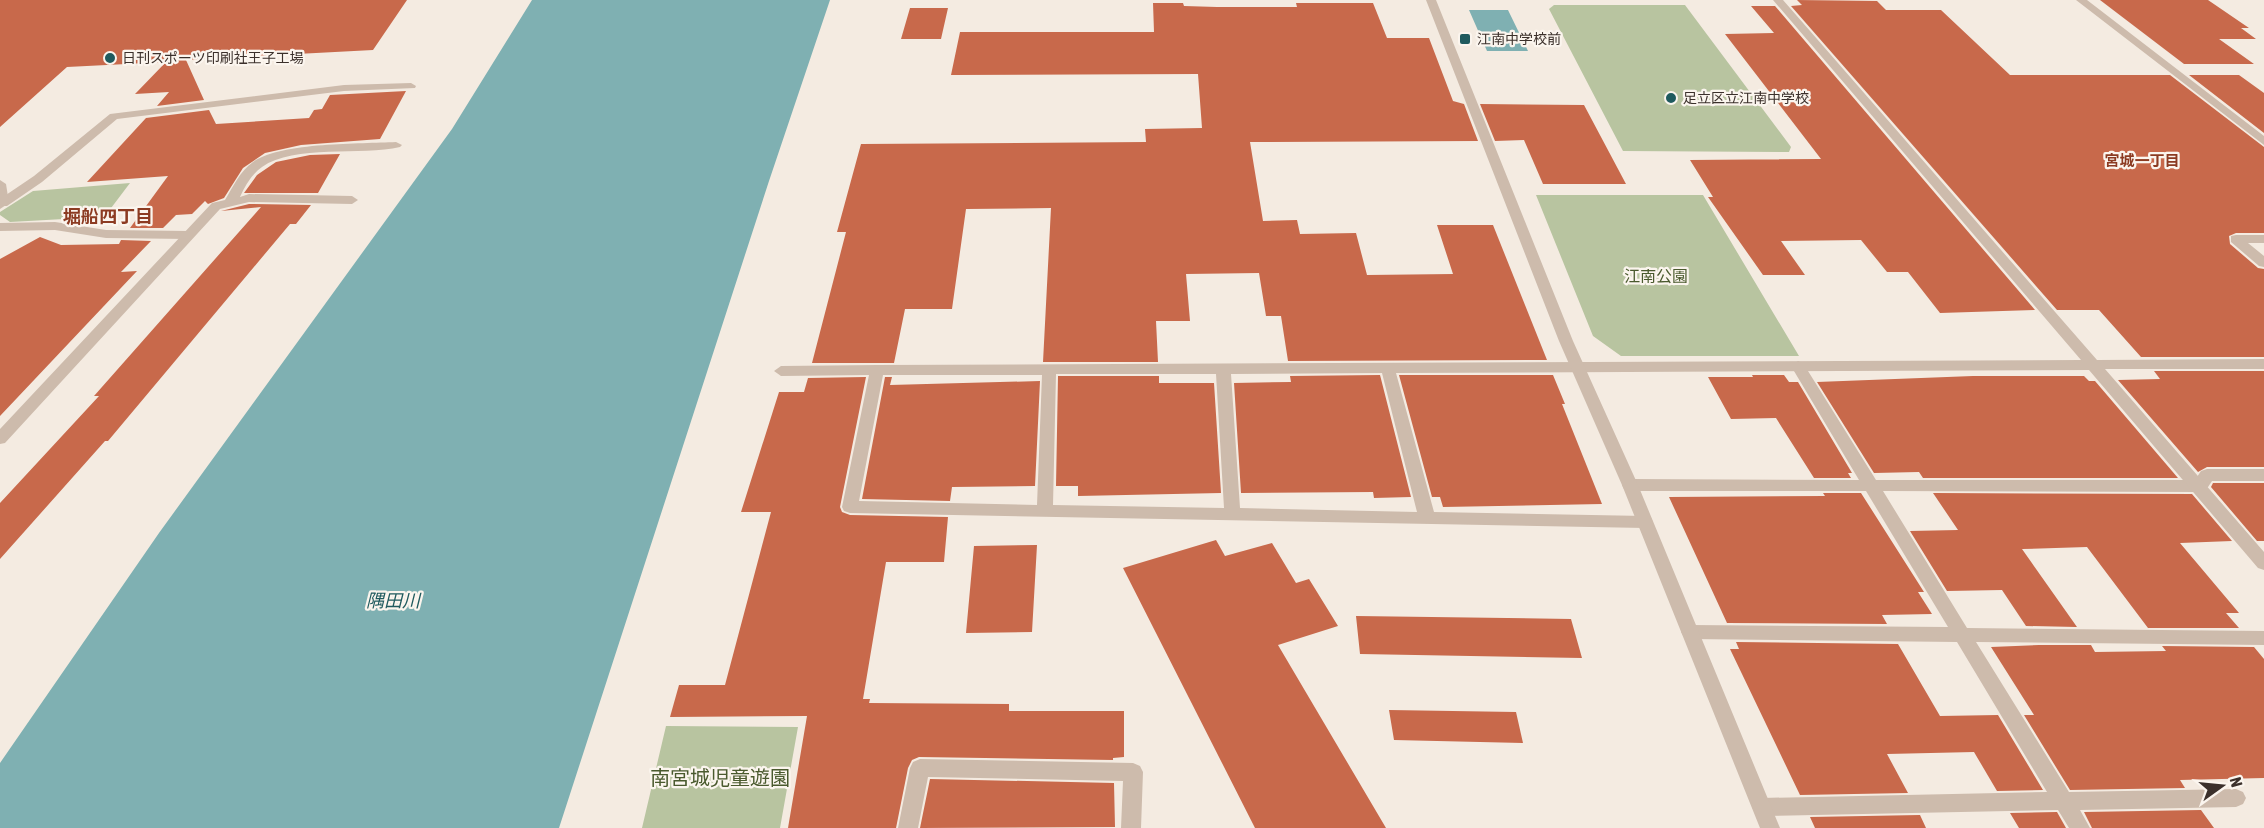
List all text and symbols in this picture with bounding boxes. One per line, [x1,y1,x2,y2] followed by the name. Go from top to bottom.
[1477,31,1561,47] place label: 江南中学校前
[1458,32,1472,46] marker: 江南中学校前
[122,50,304,66] place label: 日刊スポーツ印刷社王子工場
[103,51,117,65] marker: 日刊スポーツ印刷社王子工場
[1683,90,1809,106] place label: 足立区立江南中学校
[1664,91,1678,105] marker: 足立区立江南中学校
[2104,152,2180,169] district label: 宮城一丁目
[63,206,153,227] district label: 堀船四丁目
[1624,267,1688,285] park label: 江南公園
[366,590,422,611] water label: 隅田川
[2192,756,2252,816] north arrow
[650,766,790,789] park label: 南宮城児童遊園
[2227,775,2246,789] text: N

